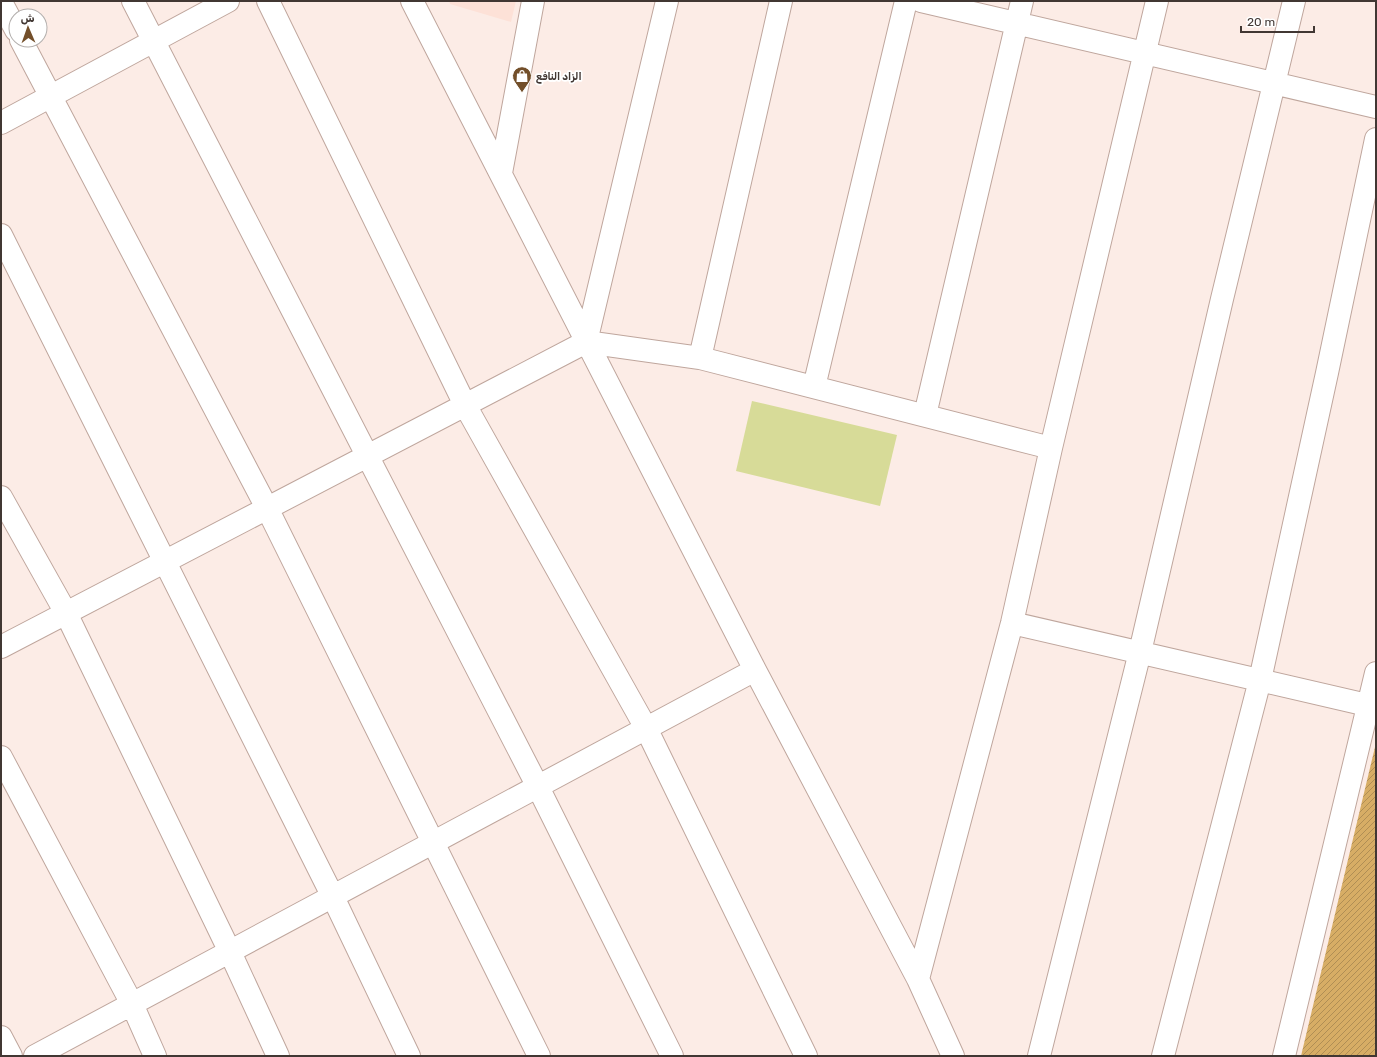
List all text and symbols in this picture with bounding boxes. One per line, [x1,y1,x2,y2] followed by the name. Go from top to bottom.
[8,8,48,48] north arrow
[1241,8,1314,34] scale bar
[20,12,35,25] text: ش
[1247,15,1275,29] text: 20 m
[511,65,533,93] shop icon: الزاد النافع
[536,71,582,84] place label: الزاد النافع

